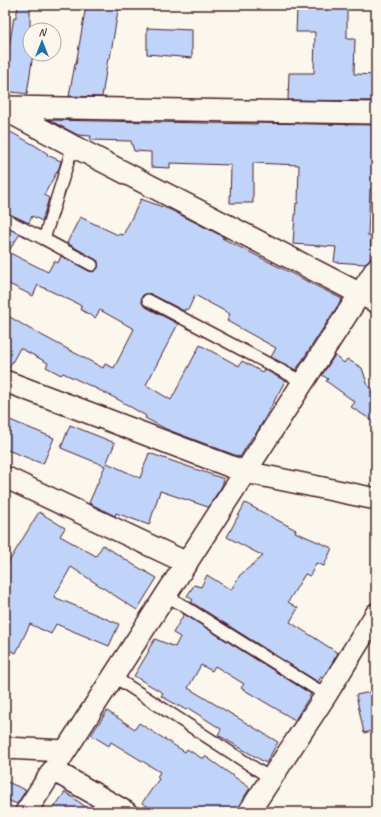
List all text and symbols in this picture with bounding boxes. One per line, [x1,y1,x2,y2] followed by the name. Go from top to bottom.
[22,22,62,62] north arrow
[39,25,48,39] text: N

